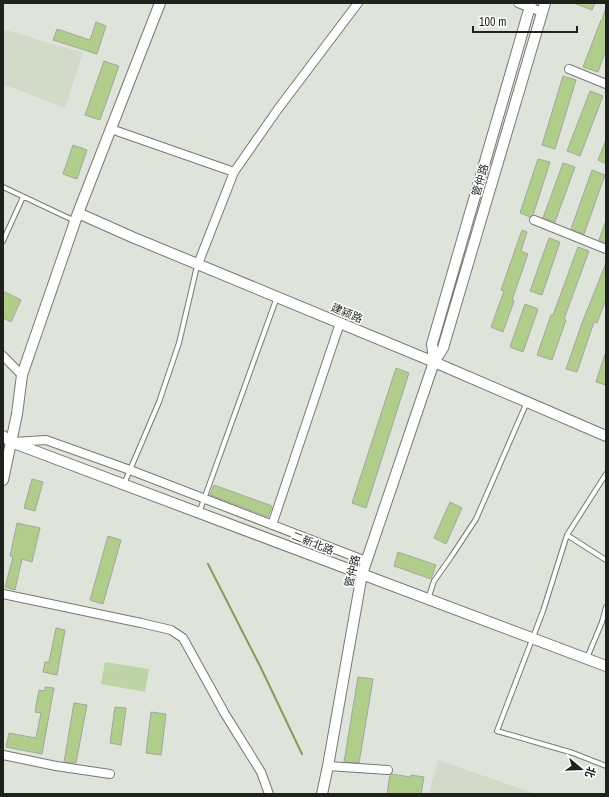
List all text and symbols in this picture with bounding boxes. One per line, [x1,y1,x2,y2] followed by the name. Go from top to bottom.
[473,8,577,34] scale bar
[479,14,506,30] text: 100 m
[469,162,491,198] street label: 管仲路
[329,300,365,326] street label: 建颍路
[290,529,336,557] street label: 二新北路
[341,553,363,589] street label: 管仲路
[561,749,601,789] north arrow
[582,765,599,780] text: 北

